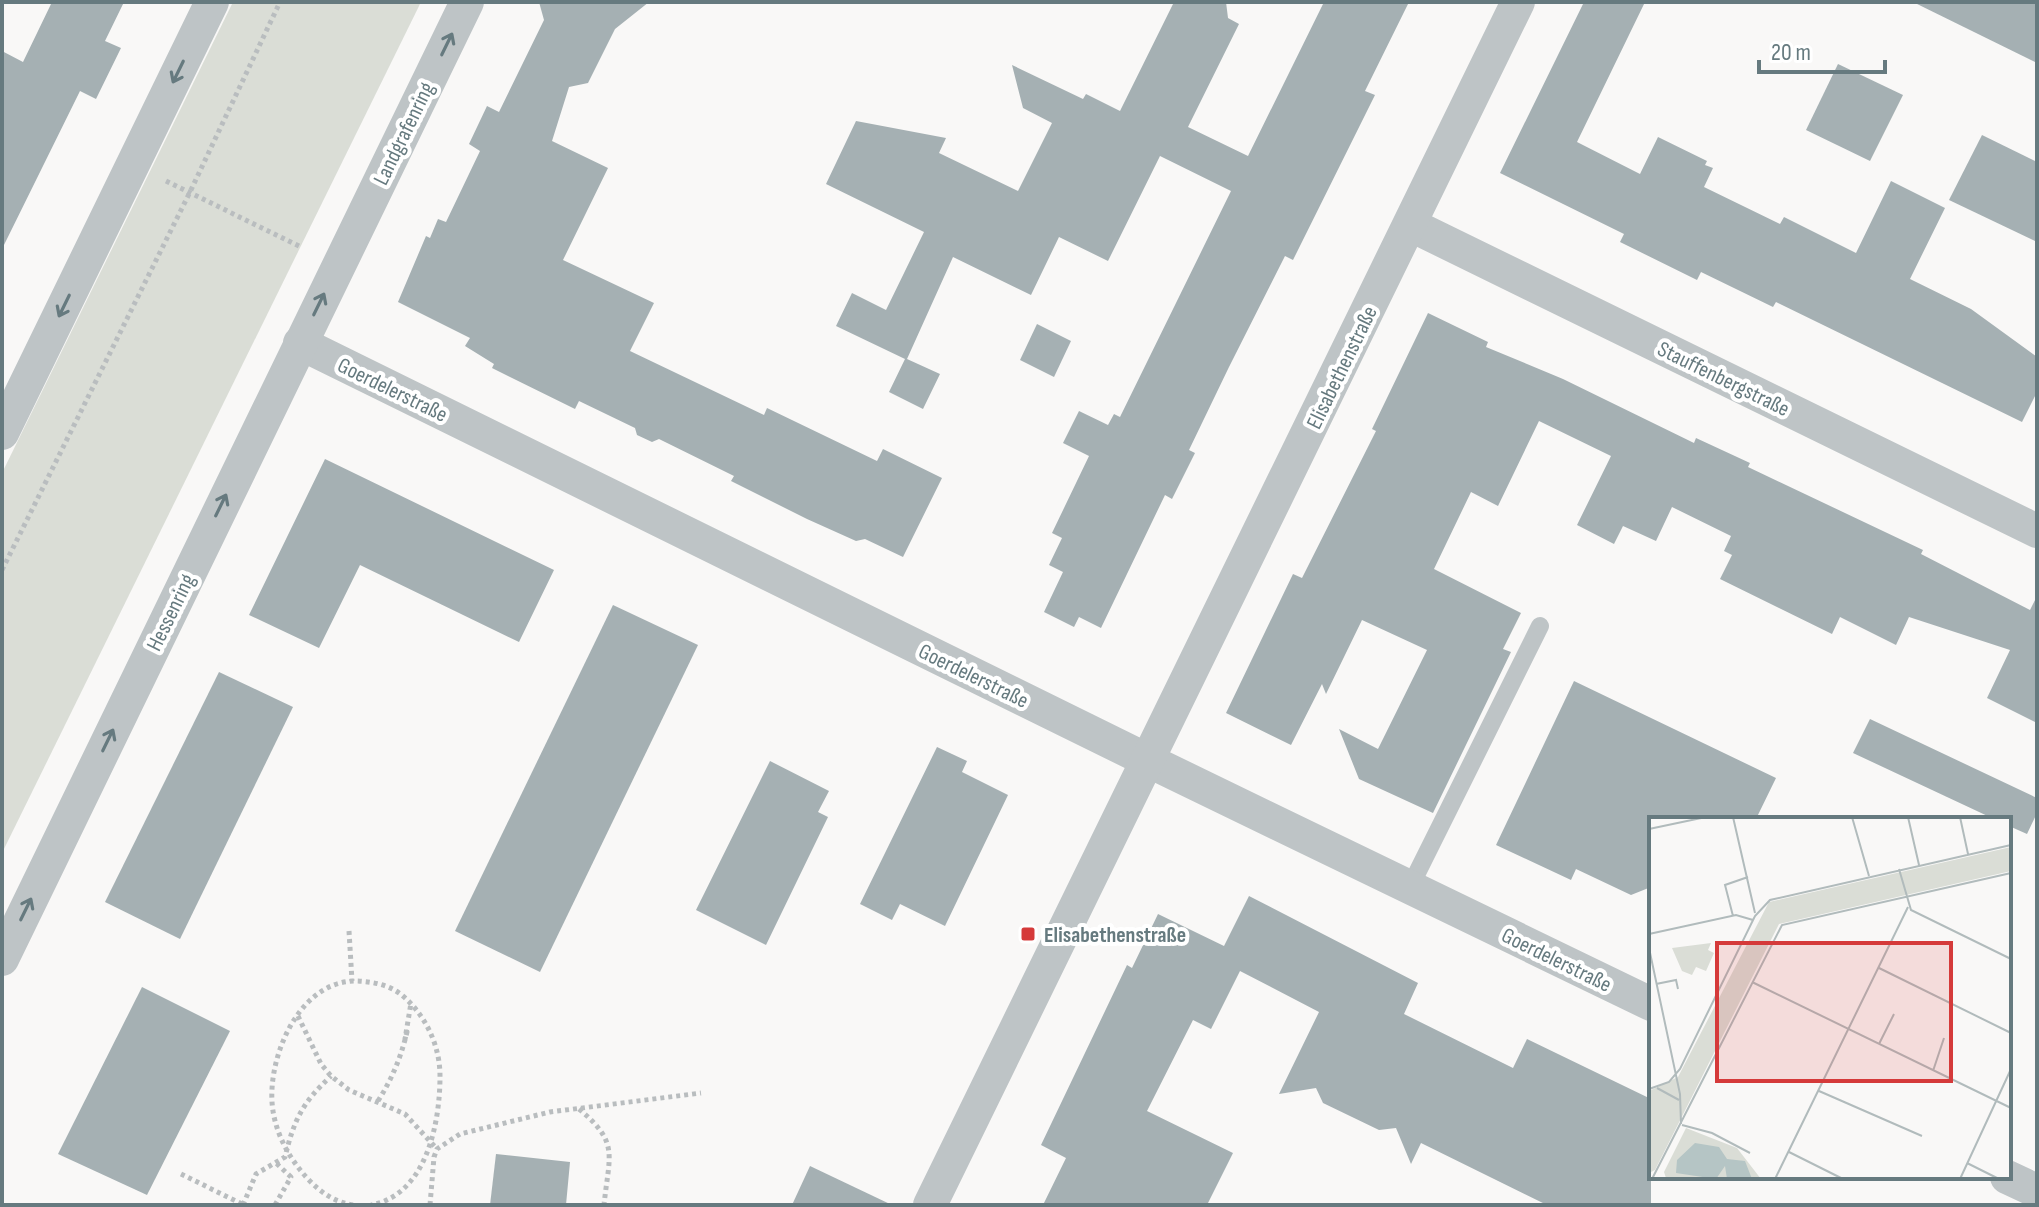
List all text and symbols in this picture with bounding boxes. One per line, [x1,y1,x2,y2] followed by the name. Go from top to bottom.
[1759,24,1885,74] scale bar
[440,32,455,56] one-way arrow
[1771,38,1811,67] text: 20 m
[170,60,185,84] one-way arrow
[368,78,441,190] street label: Landgrafenring
[312,292,327,316] one-way arrow
[56,293,71,317] one-way arrow
[1301,302,1384,434] street label: Elisabethenstraße
[1653,336,1794,423] street label: Stauffenbergstraße
[333,352,452,429] street label: Goerdelerstraße
[214,494,229,518] one-way arrow
[141,569,202,656] street label: Hessenring
[914,638,1033,715] street label: Goerdelerstraße
[101,728,116,752] one-way arrow
[1649,817,2011,1179] inset map
[19,897,35,921] one-way arrow
[1044,922,1186,949] place label: Elisabethenstraße
[1497,922,1616,999] street label: Goerdelerstraße
[1019,925,1037,943] marker: Elisabethenstraße

